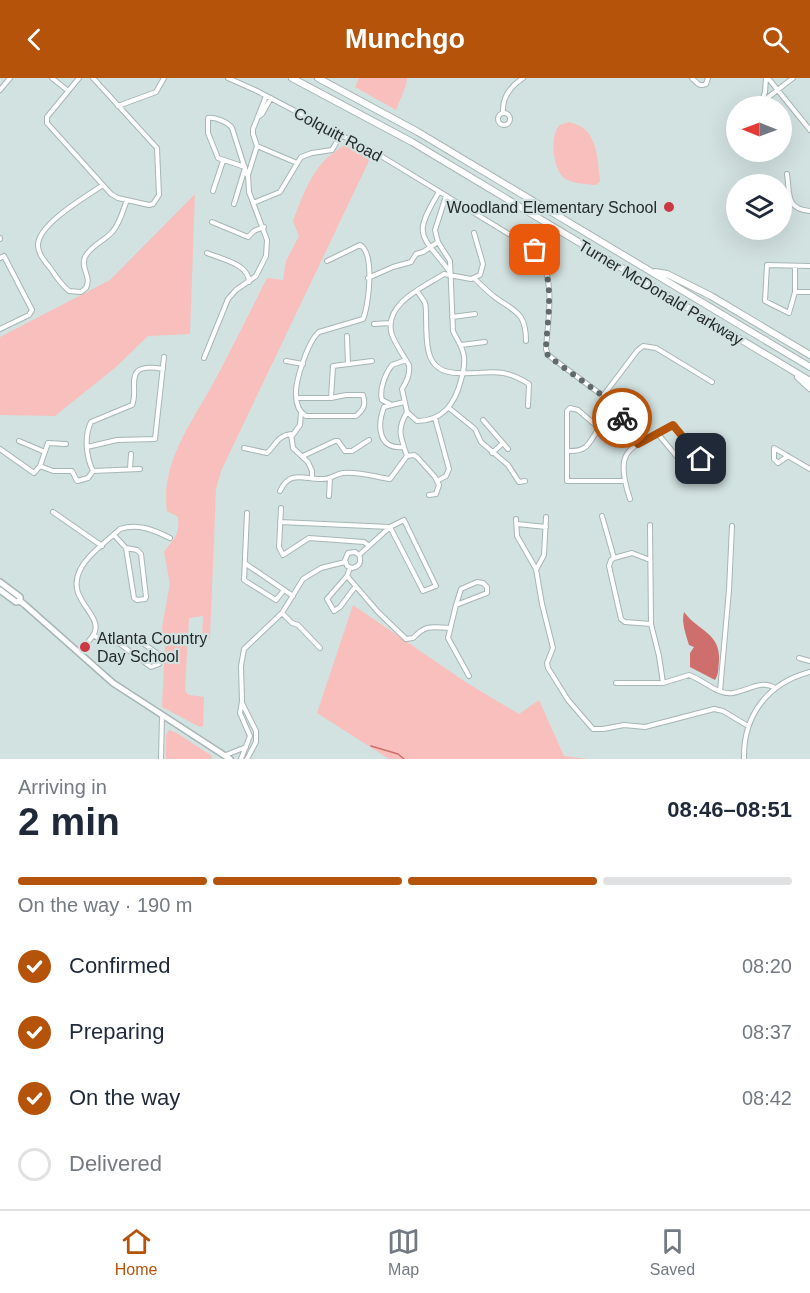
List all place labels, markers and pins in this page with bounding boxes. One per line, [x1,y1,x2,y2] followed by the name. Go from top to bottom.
[447,199,657,216] place label: Woodland Elementary School
[662,200,676,214] marker: Woodland Elementary School
[509,224,560,275] pin
[675,433,726,484] pin
[97,630,207,665] place label: Atlanta Country Day School
[78,640,92,654] marker: Atlanta Country Day School

